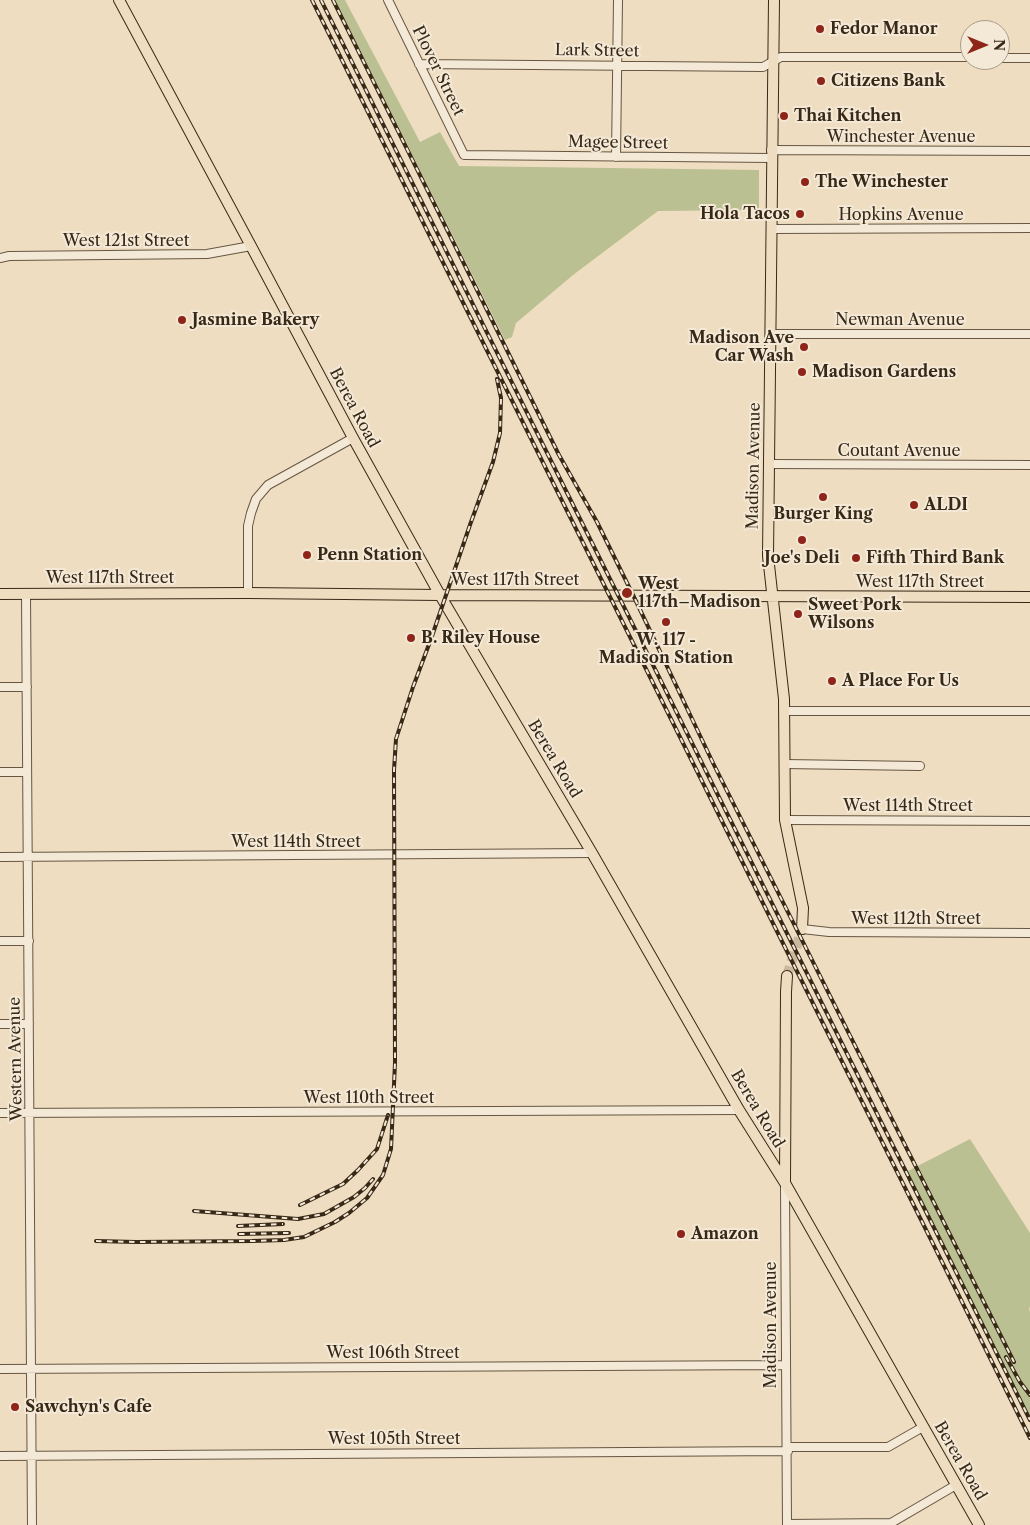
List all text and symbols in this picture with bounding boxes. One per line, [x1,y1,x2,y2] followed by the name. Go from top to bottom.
[830,19,938,39] place label: Fedor Manor
[960,20,1010,70] north arrow
[408,23,468,119] street label: Plover Street
[814,23,826,35] marker: Fedor Manor
[990,39,1008,51] text: N
[555,41,639,61] street label: Lark Street
[831,71,945,91] place label: Citizens Bank
[815,75,827,87] marker: Citizens Bank
[794,106,901,126] place label: Thai Kitchen
[778,110,790,122] marker: Thai Kitchen
[826,127,976,147] street label: Winchester Avenue
[568,133,668,153] street label: Magee Street
[815,172,948,192] place label: The Winchester
[799,176,811,188] marker: The Winchester
[700,204,790,224] place label: Hola Tacos
[838,205,964,225] street label: Hopkins Avenue
[794,208,806,220] marker: Hola Tacos
[63,231,189,251] street label: West 121st Street
[192,310,319,330] place label: Jasmine Bakery
[835,310,965,330] street label: Newman Avenue
[176,314,188,326] marker: Jasmine Bakery
[689,328,794,366] place label: Madison Ave Car Wash
[798,341,810,353] marker: Madison Ave Car Wash
[812,362,956,382] place label: Madison Gardens
[325,365,383,451] street label: Berea Road
[796,366,808,378] marker: Madison Gardens
[743,402,765,530] street label: Madison Avenue
[838,441,960,461] street label: Coutant Avenue
[817,491,829,503] marker: Burger King
[924,495,968,515] place label: ALDI
[908,499,920,511] marker: ALDI
[773,504,873,524] place label: Burger King
[796,534,808,546] marker: Joe's Deli
[317,545,422,565] place label: Penn Station
[764,548,840,568] place label: Joe's Deli
[866,548,1004,568] place label: Fifth Third Bank
[301,549,313,561] marker: Penn Station
[850,552,862,564] marker: Fifth Third Bank
[46,568,174,588] street label: West 117th Street
[451,570,579,590] street label: West 117th Street
[856,572,984,592] street label: West 117th Street
[638,574,761,612] place label: West 117th–Madison
[620,586,634,600] marker: West 117th–Madison
[808,595,902,633] place label: Sweet Pork Wilsons
[792,608,804,620] marker: Sweet Pork Wilsons
[660,616,672,628] marker: W. 117 - Madison Station
[421,628,540,648] place label: B. Riley House
[599,630,733,668] place label: W. 117 - Madison Station
[405,632,417,644] marker: B. Riley House
[842,671,959,691] place label: A Place For Us
[826,675,838,687] marker: A Place For Us
[523,716,585,802] street label: Berea Road
[843,796,973,816] street label: West 114th Street
[231,832,361,852] street label: West 114th Street
[851,909,981,929] street label: West 112th Street
[5,997,27,1121] street label: Western Avenue
[726,1066,788,1152] street label: Berea Road
[304,1088,434,1108] street label: West 110th Street
[691,1224,759,1244] place label: Amazon
[675,1228,687,1240] marker: Amazon
[761,1261,781,1389] street label: Madison Avenue
[326,1343,460,1363] street label: West 106th Street
[25,1397,152,1417] place label: Sawchyn's Cafe
[9,1401,21,1413] marker: Sawchyn's Cafe
[930,1418,990,1504] street label: Berea Road
[328,1429,460,1449] street label: West 105th Street

